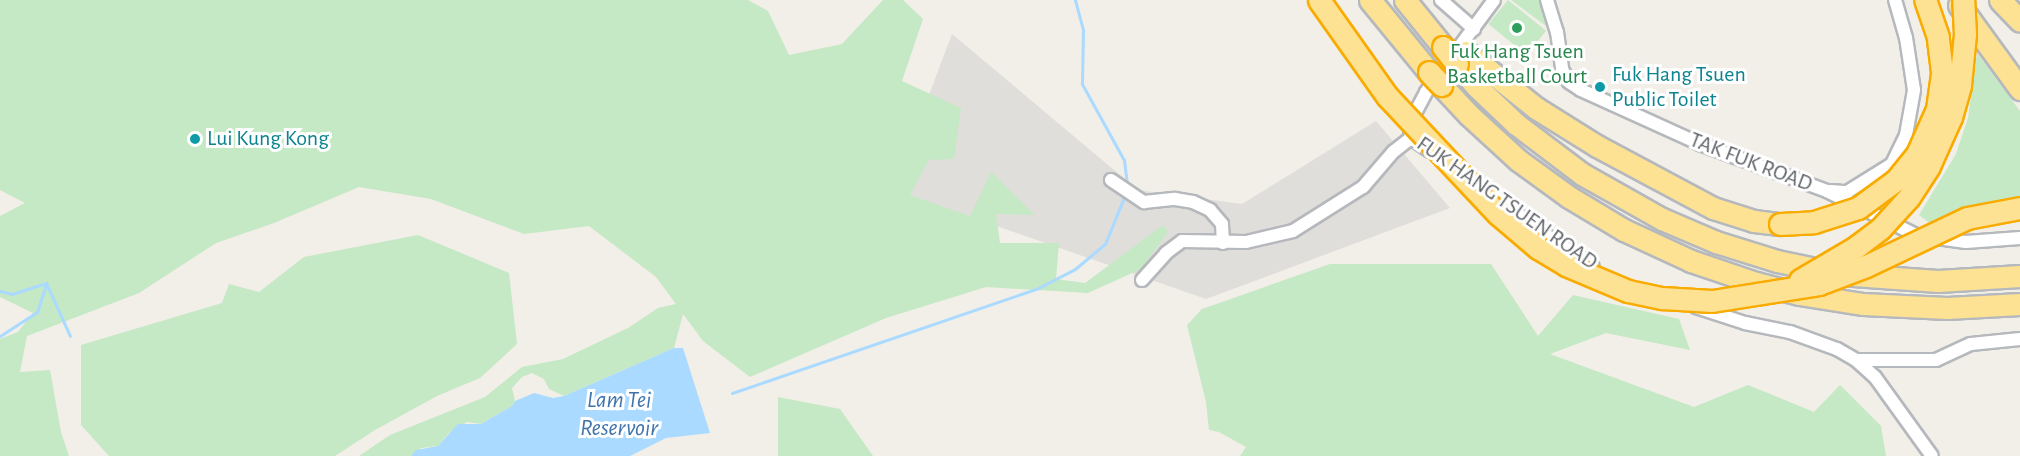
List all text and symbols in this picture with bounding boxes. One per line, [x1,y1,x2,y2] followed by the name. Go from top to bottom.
[1510,21,1524,35] marker: Fuk Hang Tsuen Basketball Court
[1447,38,1587,90] place label: Fuk Hang Tsuen Basketball Court
[1612,61,1746,112] place label: Fuk Hang Tsuen Public Toilet
[1593,80,1607,94] marker: Fuk Hang Tsuen Public Toilet
[207,126,329,152] place label: Lui Kung Kong
[1686,126,1816,198] street label: TAK FUK ROAD
[1412,131,1602,275] street label: FUK HANG TSUEN ROAD
[188,132,202,146] marker: Lui Kung Kong
[580,387,658,443] water label: Lam Tei Reservoir

